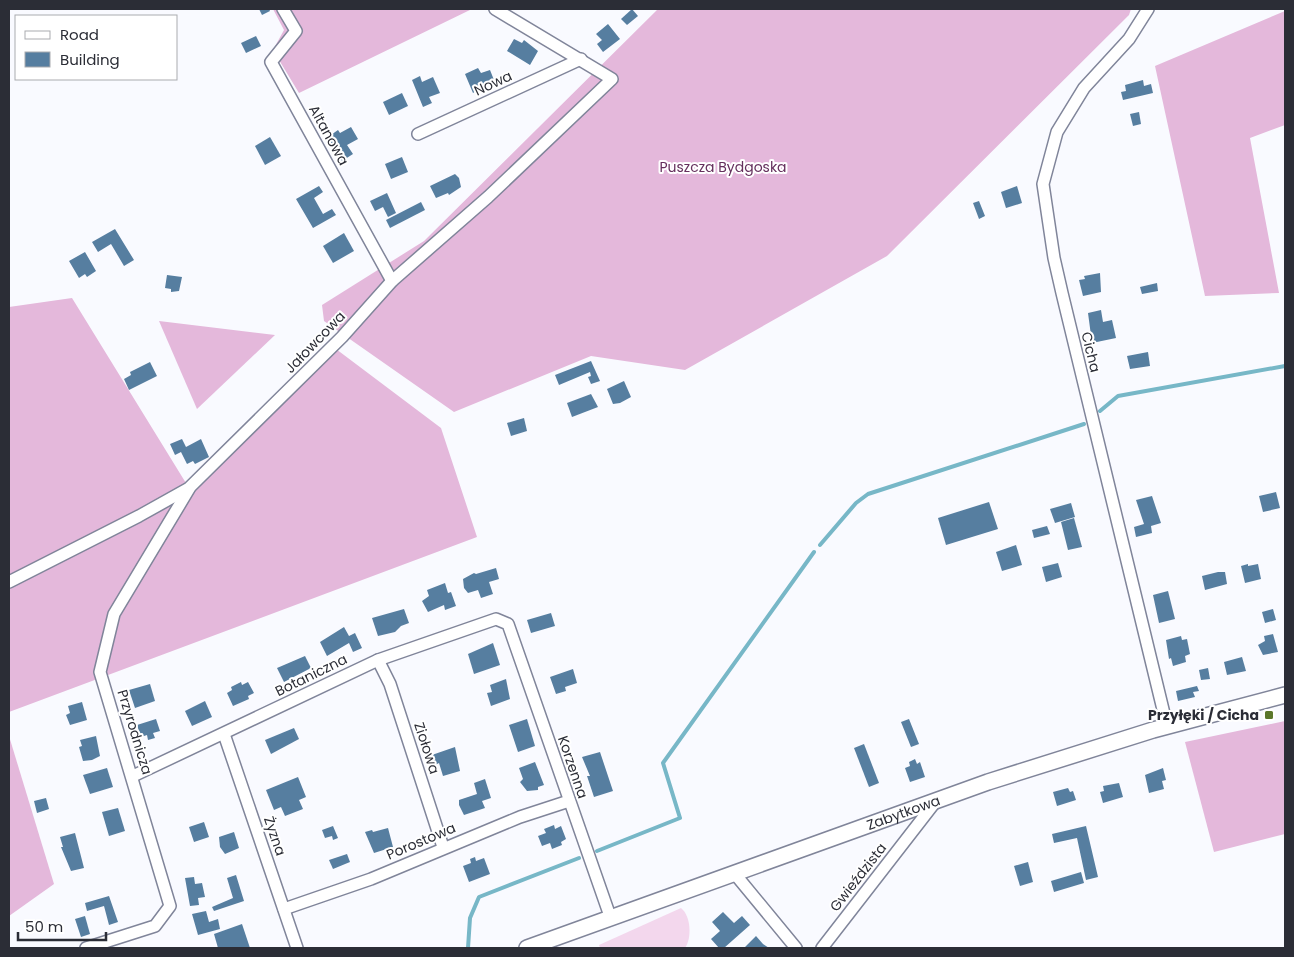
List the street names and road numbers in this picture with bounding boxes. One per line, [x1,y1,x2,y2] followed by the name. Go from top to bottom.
[471,66,515,100] street label: Nowa
[304,101,354,169] street label: Altanowa
[280,307,350,377] street label: Jałowcowa
[1076,330,1106,374] street label: Cicha
[272,649,350,701] street label: Botaniczna
[113,687,157,777] street label: Przyrodnicza
[409,720,445,776] street label: Ziołowa
[553,733,593,801] street label: Korzenna
[864,790,943,835] street label: Zabytkowa
[259,814,291,858] street label: Żyzna
[383,817,459,865] street label: Porostowa
[825,839,891,915] street label: Gwieździsta

